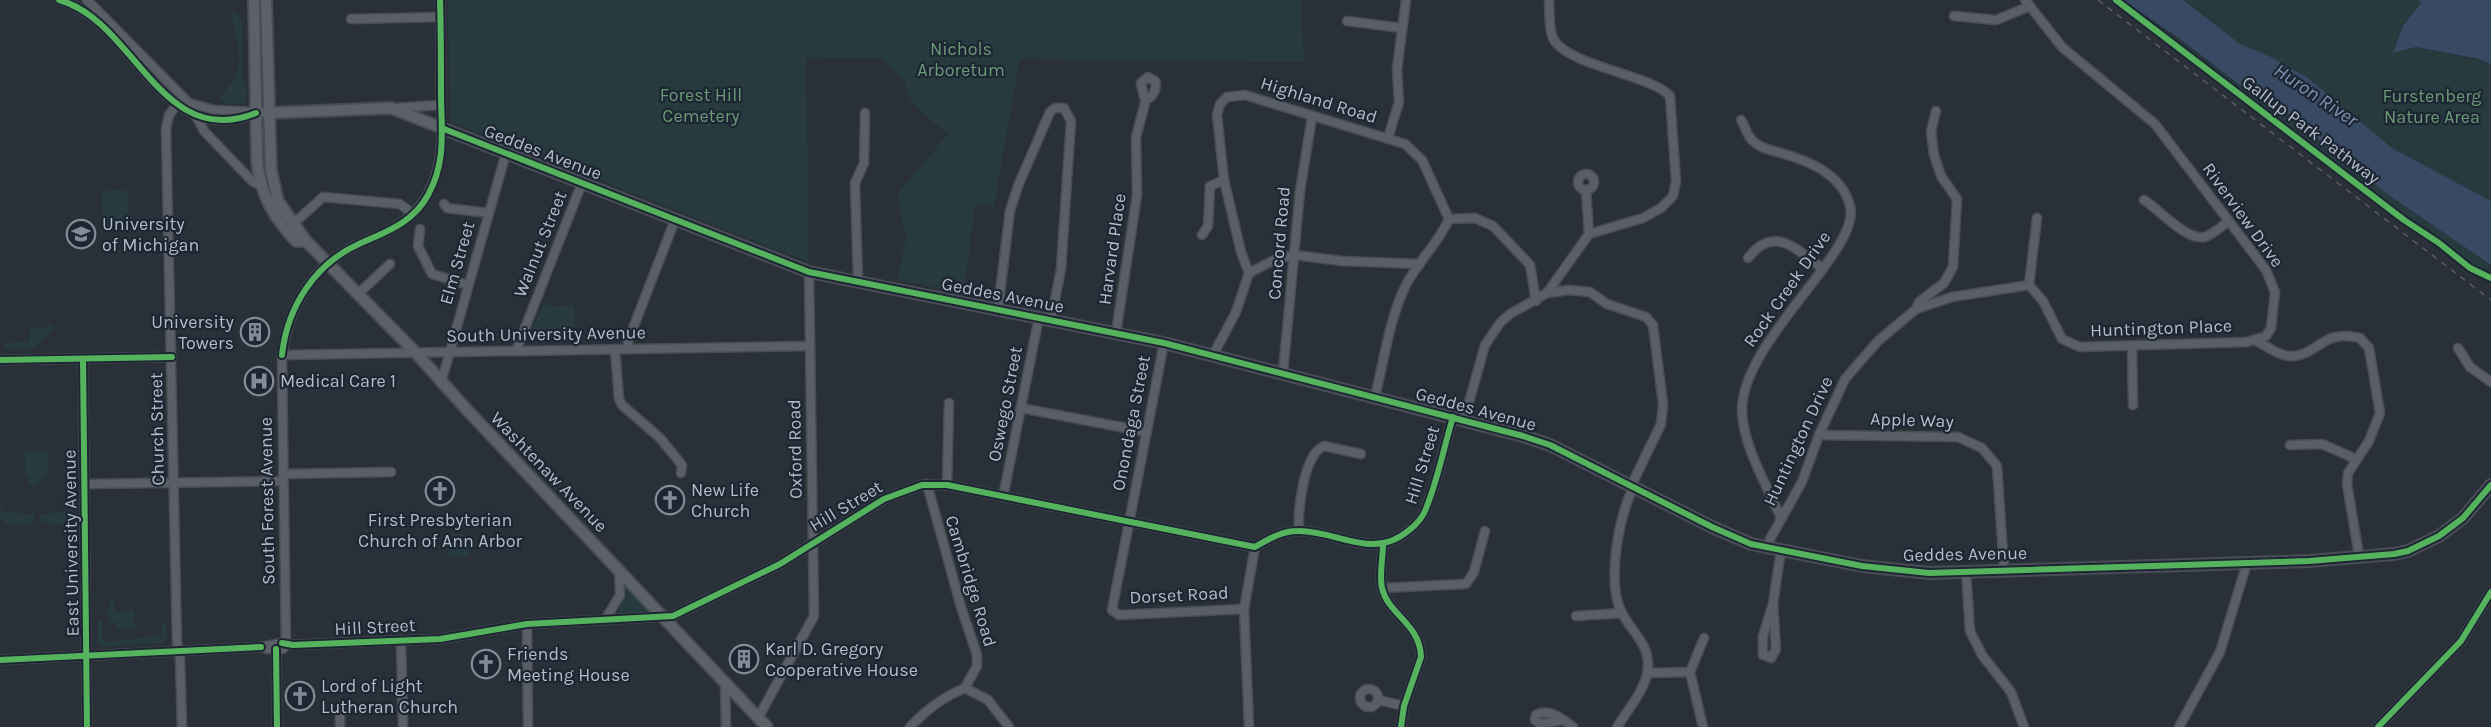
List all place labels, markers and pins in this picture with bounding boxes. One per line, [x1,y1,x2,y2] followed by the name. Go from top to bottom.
[102,213,199,256] place label: University of Michigan
[65,218,97,250] school or university icon: University of Michigan
[151,311,235,354] place label: University Towers
[239,316,271,348] building icon: University Towers
[243,365,275,397] hospital icon: Medical Care 1
[280,370,396,392] place label: Medical Care 1
[424,475,456,507] church icon: First Presbyterian Church of Ann Arbor
[691,479,759,522] place label: New Life Church
[654,484,686,516] church icon: New Life Church
[358,509,523,552] place label: First Presbyterian Church of Ann Arbor
[765,638,918,681] place label: Karl D. Gregory Cooperative House
[507,643,630,686] place label: Friends Meeting House
[728,643,760,675] building icon: Karl D. Gregory Cooperative House
[470,648,502,680] church icon: Friends Meeting House
[321,675,458,718] place label: Lord of Light Lutheran Church
[284,680,316,712] church icon: Lord of Light Lutheran Church

